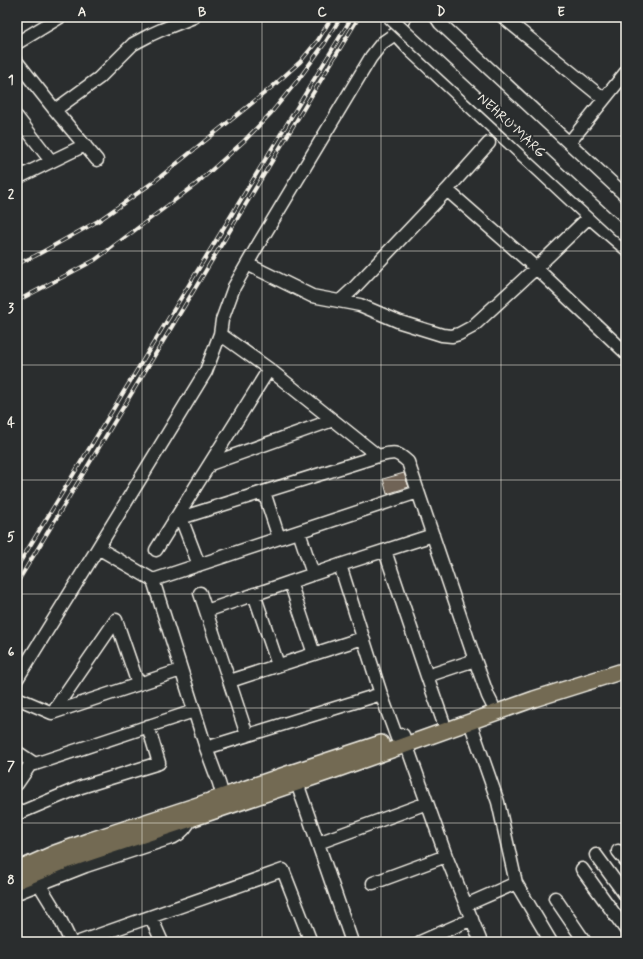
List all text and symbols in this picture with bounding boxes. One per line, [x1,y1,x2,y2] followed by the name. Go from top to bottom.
[78,4,86,21] text: A
[198,4,207,21] text: B
[317,4,327,21] text: C
[437,4,446,21] text: D
[557,4,565,21] text: E
[8,72,14,89] text: 1
[473,90,549,162] street label: NEHRU MARG
[8,186,15,203] text: 2
[8,300,14,317] text: 3
[7,415,15,432] text: 4
[7,529,15,546] text: 5
[8,644,15,661] text: 6
[7,758,15,775] text: 7
[7,872,15,889] text: 8

